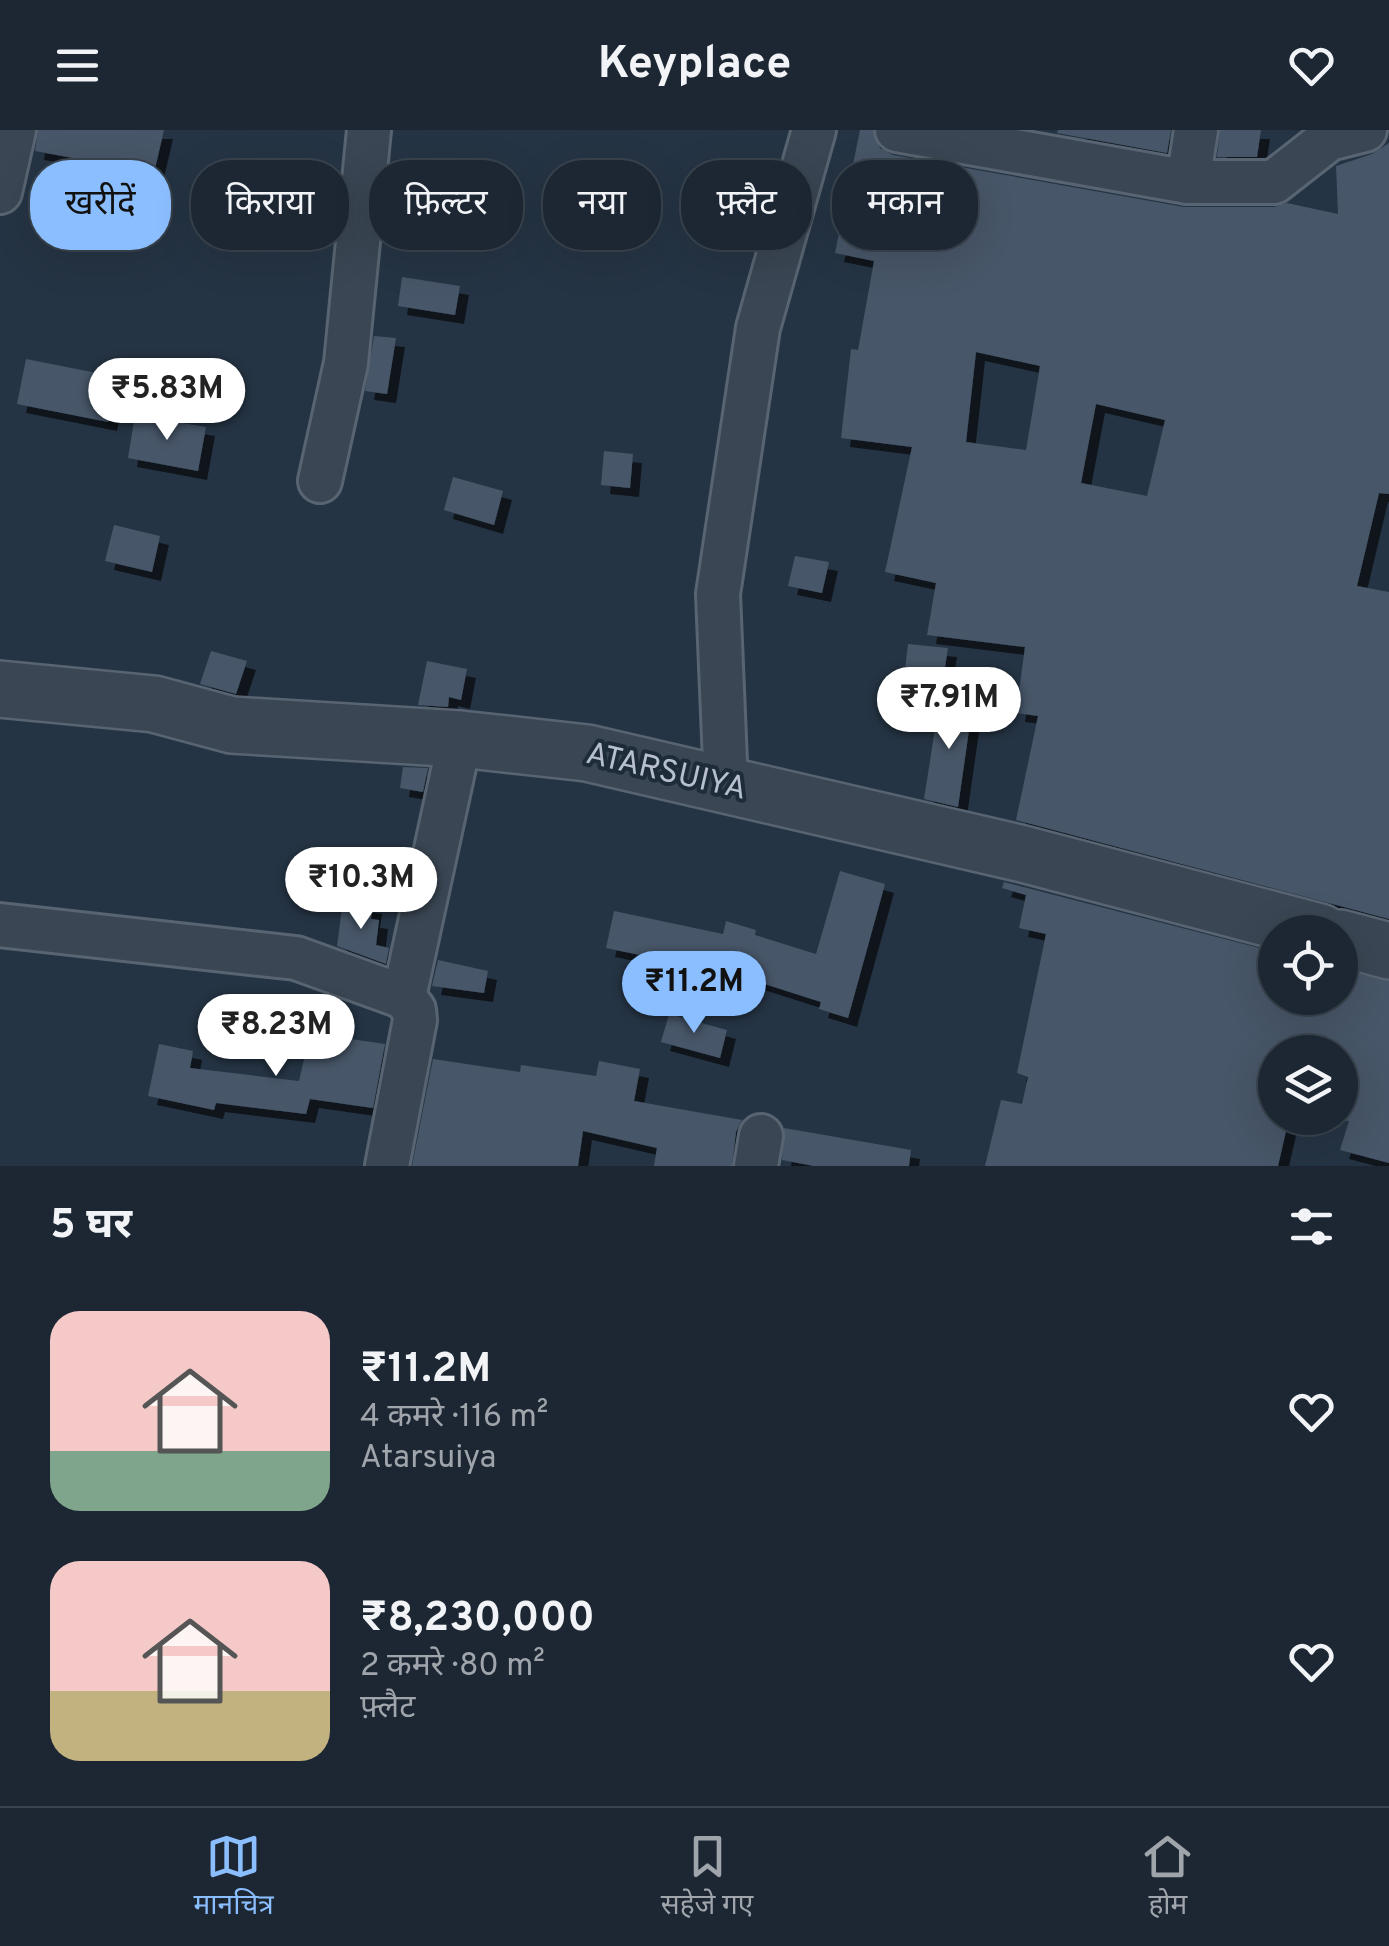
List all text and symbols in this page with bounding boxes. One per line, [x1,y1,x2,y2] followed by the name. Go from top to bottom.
[598,37,791,94] text: Keyplace
[50,38,105,93] icon: menu
[1284,38,1339,93] icon: heart
[30,160,171,250] chip: खरीदें
[191,160,349,250] chip: किराया
[369,160,523,250] chip: फ़िल्टर
[543,160,661,250] chip: नया
[681,160,812,250] chip: फ़्लैट
[832,160,978,250] chip: मकान
[86,358,248,443] pin: ₹5.83M
[110,370,224,410] text: ₹5.83M
[868,667,1030,752] pin: ₹7.91M
[899,679,999,719] text: ₹7.91M
[582,735,750,811] street label: ATARSUIYA
[280,847,442,932] pin: ₹10.3M
[307,859,415,899] text: ₹10.3M
[1258,915,1358,1135] map controls
[1258,915,1358,1015] button: locate
[613,951,775,1036] pin: ₹11.2M
[644,963,744,1003] text: ₹11.2M
[195,994,357,1079] pin: ₹8.23M
[220,1006,332,1046] text: ₹8.23M
[1258,1035,1358,1135] button: layers
[1284,1199,1339,1254] icon: filters
[50,1200,132,1253] text: 5 घर
[360,1344,491,1397] text: ₹11.2M
[130,1351,250,1471] icon: home
[1284,1384,1339,1439] icon: heart
[360,1398,548,1438] text: 4 कमरे · 116 m²
[360,1439,496,1479] text: Atarsuiya
[360,1593,595,1646] text: ₹8,230,000
[130,1601,250,1721] icon: home
[1284,1634,1339,1689] icon: heart
[360,1647,545,1687] text: 2 कमरे · 80 m²
[360,1689,415,1729] text: फ़्लैट
[194,1829,274,1925] tab: मानचित्र
[661,1829,753,1925] tab: सहेजे गए
[1140,1829,1195,1925] tab: होम

